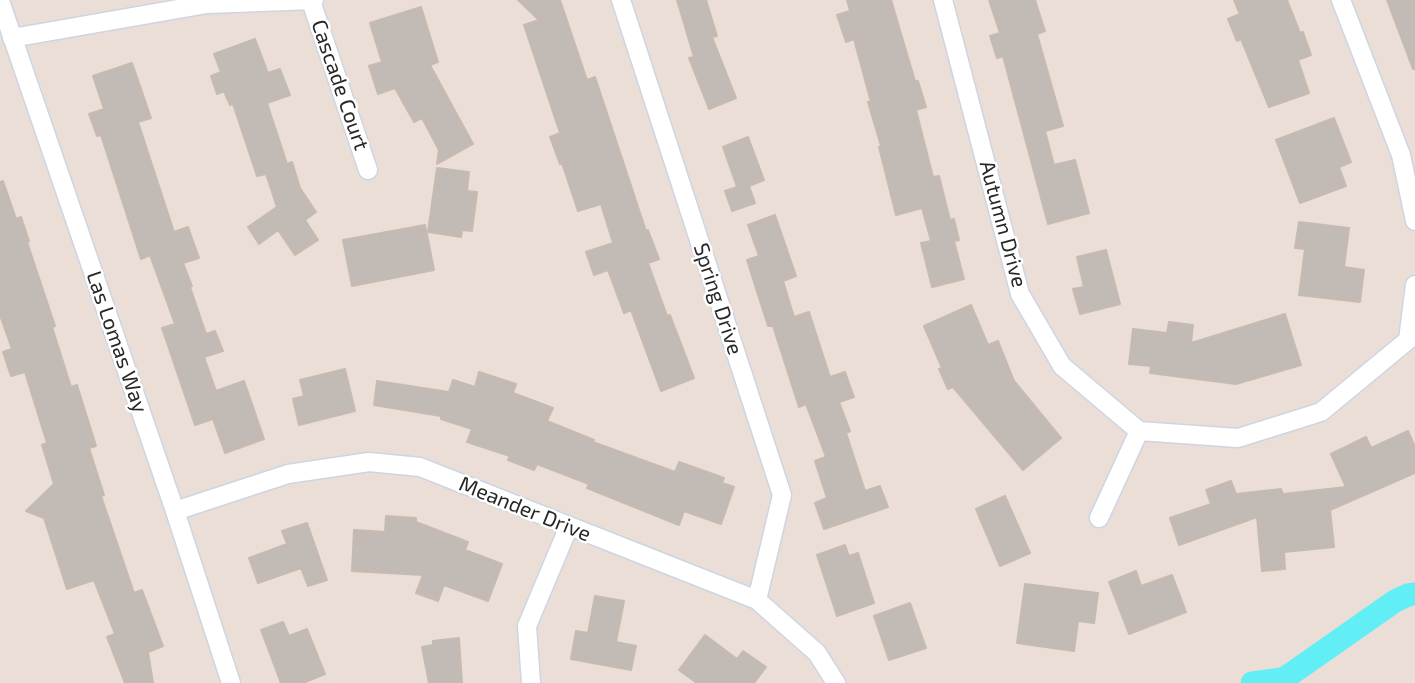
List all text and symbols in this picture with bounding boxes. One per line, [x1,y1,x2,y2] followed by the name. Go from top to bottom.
[306,16,374,154] street label: Cascade Court
[974,158,1032,290] street label: Autumn Drive
[688,240,748,358] street label: Spring Drive
[81,268,153,416] street label: Las Lomas Way
[456,471,594,547] street label: Meander Drive

